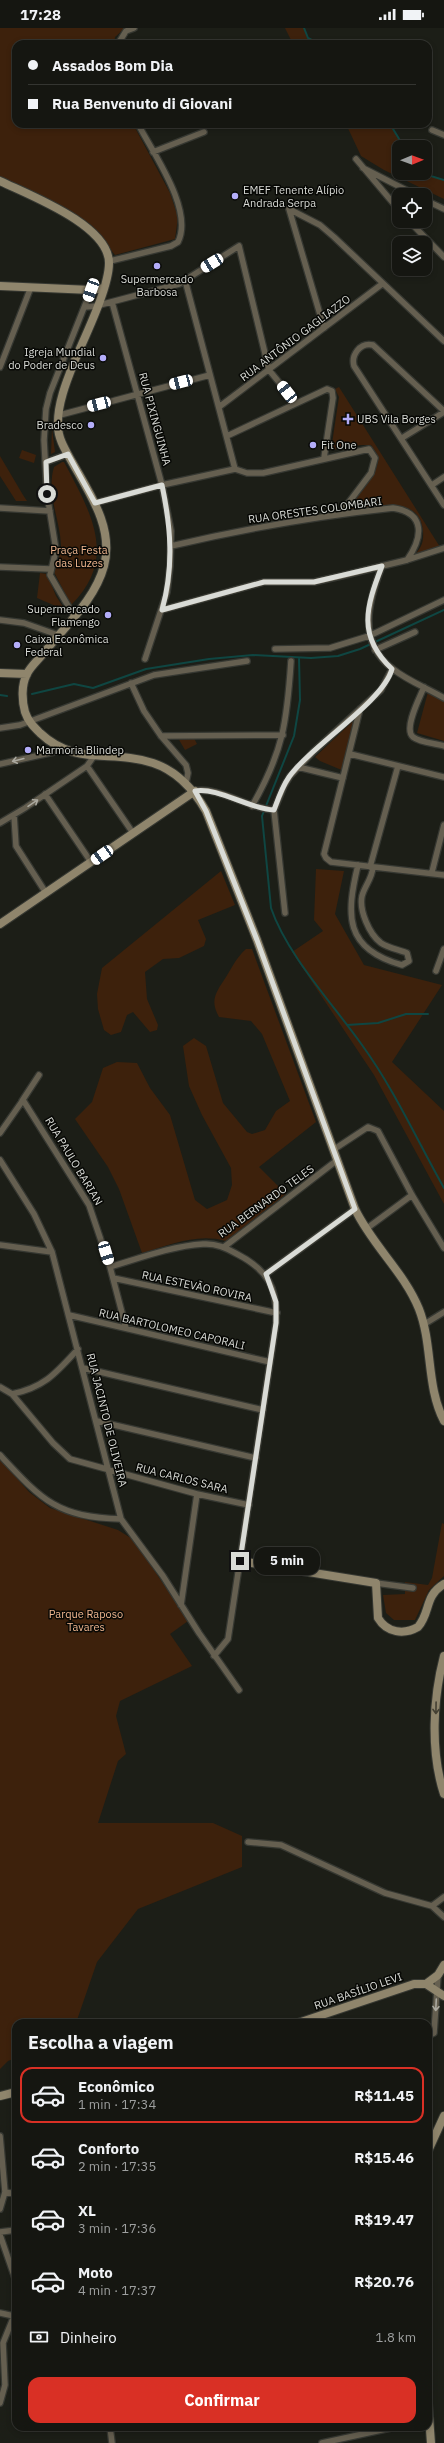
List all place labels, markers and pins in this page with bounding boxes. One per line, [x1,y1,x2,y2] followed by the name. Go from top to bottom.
[243,183,344,210] place label: EMEF Tenente Alípio Andrada Serpa
[230,191,240,201] marker: EMEF Tenente Alípio Andrada Serpa
[152,261,162,271] marker: Supermercado Barbosa
[121,272,193,299] place label: Supermercado Barbosa
[8,345,95,372] place label: Igreja Mundial do Poder de Deus
[98,353,108,363] marker: Igreja Mundial do Poder de Deus
[357,412,436,426] place label: UBS Vila Borges
[342,413,354,425] marker: UBS Vila Borges
[37,418,83,432] place label: Bradesco
[86,420,96,430] marker: Bradesco
[321,438,356,452] place label: Fit One
[308,440,318,450] marker: Fit One
[27,602,100,629] place label: Supermercado Flamengo
[103,610,113,620] marker: Supermercado Flamengo
[25,632,109,659] place label: Caixa Econômica Federal
[12,640,22,650] marker: Caixa Econômica Federal
[36,743,124,757] place label: Marmoria Blindep
[23,745,33,755] marker: Marmoria Blindep

